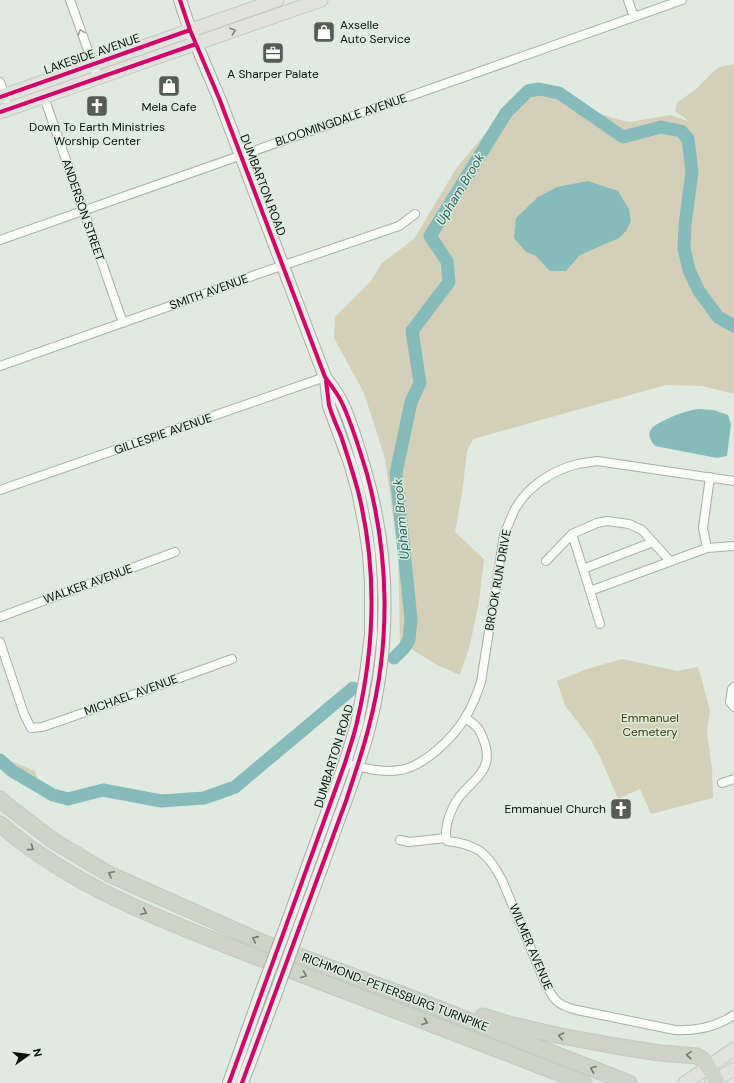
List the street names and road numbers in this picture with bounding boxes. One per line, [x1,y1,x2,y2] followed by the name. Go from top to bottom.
[42,30,142,78] street label: LAKESIDE AVENUE
[273,90,409,150] street label: BLOOMINGDALE AVENUE
[236,132,290,238] street label: DUMBARTON ROAD
[58,157,108,263] street label: ANDERSON STREET
[167,270,251,314] street label: SMITH AVENUE
[112,410,214,458] street label: GILLESPIE AVENUE
[481,528,515,632] street label: BROOK RUN DRIVE
[41,560,135,608] street label: WALKER AVENUE
[82,671,180,719] street label: MICHAEL AVENUE
[311,702,357,810] street label: DUMBARTON ROAD
[506,901,557,993] street label: WILMER AVENUE
[299,949,491,1035] street label: RICHMOND-PETERSBURG TURNPIKE

